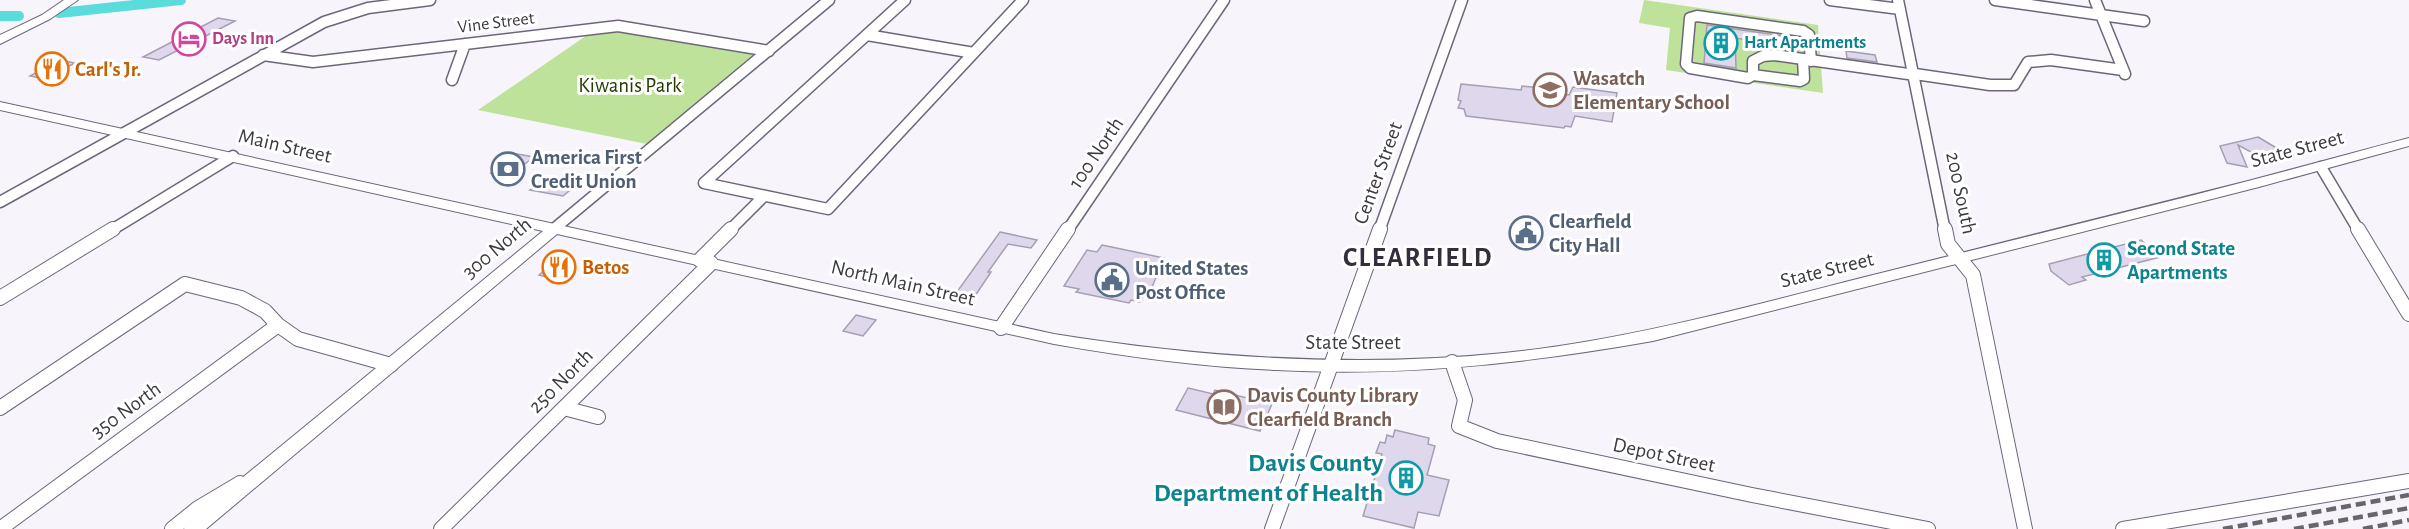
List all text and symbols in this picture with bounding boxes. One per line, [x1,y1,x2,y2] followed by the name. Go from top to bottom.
[456,9,536,37] street label: Vine Street
[171,21,207,57] hotel icon: Days Inn
[1703,25,1739,61] building icon: Hart Apartments
[212,30,274,48] place label: Days Inn
[1744,34,1866,52] place label: Hart Apartments
[34,51,70,87] restaurant icon: Carl's Jr.
[75,59,141,80] place label: Carl's Jr.
[1573,68,1730,113] place label: Wasatch Elementary School
[1532,72,1568,108] school or university icon: Wasatch Elementary School
[578,75,682,96] park label: Kiwanis Park
[1065,113,1127,193] street label: 100 North
[1350,119,1406,227] street label: Center Street
[236,125,334,167] street label: Main Street
[2248,126,2346,171] street label: State Street
[531,147,642,192] place label: America First Credit Union
[1942,150,1980,236] street label: 200 South
[490,151,526,187] bank icon: America First Credit Union
[1549,211,1632,256] place label: Clearfield City Hall
[459,213,535,283] street label: 300 North
[1508,215,1544,251] public building icon: Clearfield City Hall
[2127,238,2235,283] place label: Second State Apartments
[2086,242,2122,278] building icon: Second State Apartments
[1343,244,1493,271] district label: CLEARFIELD
[1778,248,1876,292] street label: State Street
[541,249,577,285] restaurant icon: Betos
[829,256,977,310] street label: North Main Street
[582,257,629,278] place label: Betos
[1135,258,1248,303] place label: United States Post Office
[1094,262,1130,298] public building icon: United States Post Office
[1305,332,1401,353] street label: State Street
[525,345,597,417] street label: 250 North
[87,378,165,442] street label: 350 North
[1247,385,1419,430] place label: Davis County Library Clearfield Branch
[1206,389,1242,425] library icon: Davis County Library Clearfield Branch
[1611,434,1717,476] street label: Depot Street
[1154,450,1383,506] place label: Davis County Department of Health
[1388,460,1424,496] building icon: Davis County Department of Health

